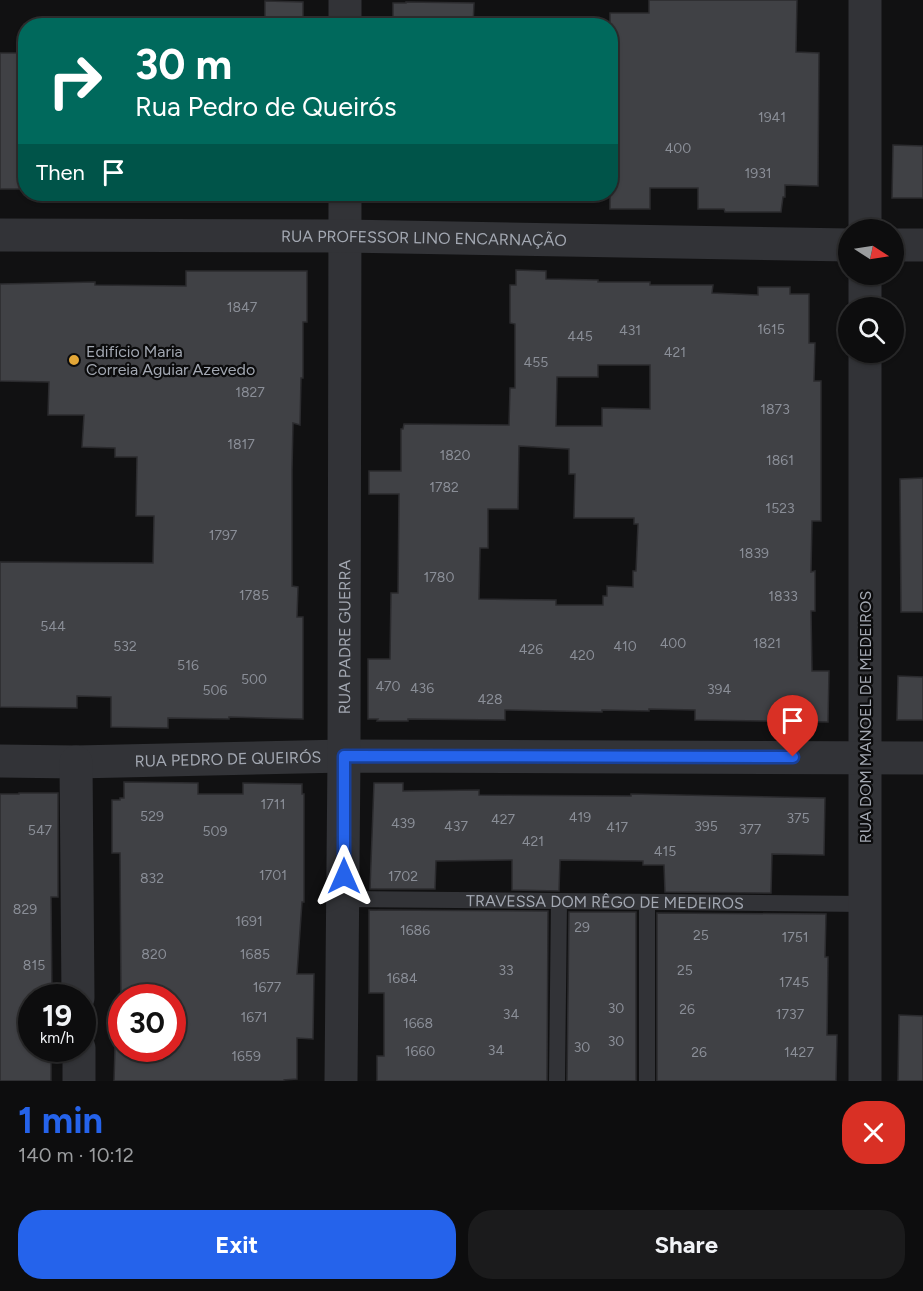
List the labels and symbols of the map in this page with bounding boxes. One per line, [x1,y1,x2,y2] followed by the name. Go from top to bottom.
[758,109,786,126] house number: 1941
[665,140,691,157] house number: 400
[744,165,772,182] house number: 1931
[838,219,904,285] north arrow
[281,226,567,249] street label: RUA PROFESSOR LINO ENCARNAÇÃO
[227,299,258,316] house number: 1847
[757,321,785,338] house number: 1615
[619,322,641,339] house number: 431
[567,328,593,345] house number: 445
[86,342,255,379] place label: Edifício Maria Correia Aguiar Azevedo
[664,344,686,361] house number: 421
[67,353,81,367] marker: Edifício Maria Correia Aguiar Azevedo
[524,354,548,371] house number: 455
[235,384,265,401] house number: 1827
[760,401,790,418] house number: 1873
[227,436,255,453] house number: 1817
[439,447,471,464] house number: 1820
[766,452,794,469] house number: 1861
[429,479,459,496] house number: 1782
[765,500,795,517] house number: 1523
[209,527,238,544] house number: 1797
[739,545,769,562] house number: 1839
[335,560,354,714] street label: RUA PADRE GUERRA
[424,569,454,586] house number: 1780
[239,587,269,604] house number: 1785
[768,588,798,605] house number: 1833
[856,591,875,843] street label: RUA DOM MANOEL DE MEDEIROS
[40,618,66,635] house number: 544
[660,635,686,652] house number: 400
[753,635,781,652] house number: 1821
[113,638,137,655] house number: 532
[613,638,637,655] house number: 410
[519,641,543,658] house number: 426
[569,647,595,664] house number: 420
[177,657,199,674] house number: 516
[241,671,267,688] house number: 500
[375,678,401,695] house number: 470
[410,680,434,697] house number: 436
[707,681,731,698] house number: 394
[203,682,228,699] house number: 506
[477,691,503,708] house number: 428
[767,695,818,757] pin
[134,747,322,770] street label: RUA PEDRO DE QUEIRÓS
[261,796,285,813] house number: 1711
[140,808,164,825] house number: 529
[569,809,591,826] house number: 419
[786,810,810,827] house number: 375
[491,811,515,828] house number: 427
[391,815,415,832] house number: 439
[444,818,468,835] house number: 437
[694,818,718,835] house number: 395
[606,819,628,836] house number: 417
[739,821,762,838] house number: 377
[28,822,53,839] house number: 547
[203,823,228,840] house number: 509
[522,833,544,850] house number: 421
[654,843,676,860] house number: 415
[312,844,376,908] position arrow
[259,867,287,884] house number: 1701
[388,868,418,885] house number: 1702
[140,870,164,887] house number: 832
[466,891,744,912] street label: TRAVESSA DOM RÊGO DE MEDEIROS
[13,901,37,918] house number: 829
[235,913,263,930] house number: 1691
[574,919,590,936] house number: 29
[400,922,430,939] house number: 1686
[693,927,709,944] house number: 25
[781,929,809,946] house number: 1751
[141,946,167,963] house number: 820
[240,946,270,963] house number: 1685
[23,957,45,974] house number: 815
[498,962,514,979] house number: 33
[677,962,693,979] house number: 25
[387,970,418,987] house number: 1684
[779,974,809,991] house number: 1745
[253,979,282,996] house number: 1677
[108,984,186,1062] speed limit sign: 30
[608,1000,624,1017] house number: 30
[679,1001,695,1018] house number: 26
[503,1006,519,1023] house number: 34
[776,1006,805,1023] house number: 1737
[240,1009,268,1026] house number: 1671
[403,1015,433,1032] house number: 1668
[608,1033,624,1050] house number: 30
[574,1039,590,1056] house number: 30
[488,1042,504,1059] house number: 34
[405,1043,435,1060] house number: 1660
[691,1044,707,1061] house number: 26
[784,1044,814,1061] house number: 1427
[231,1048,261,1065] house number: 1659

